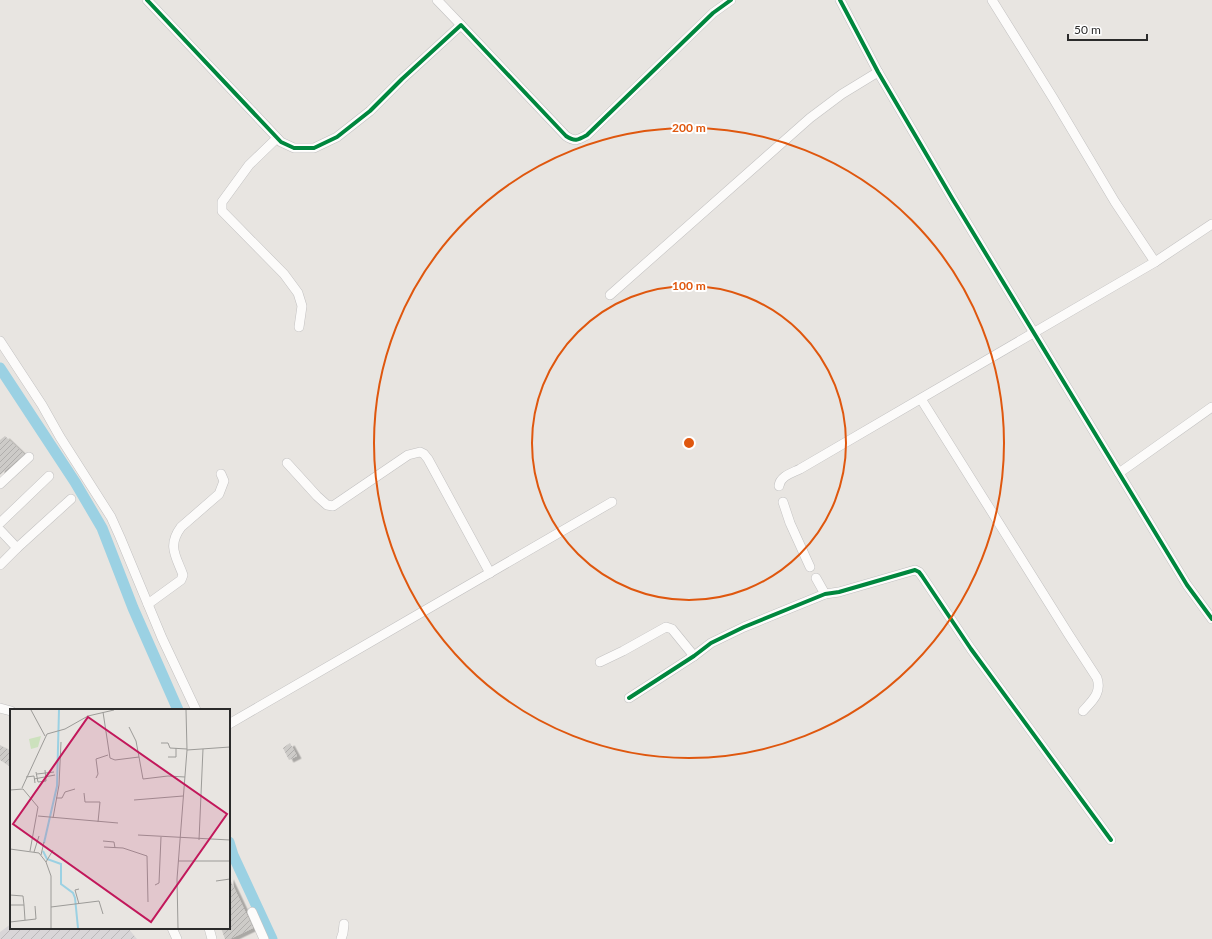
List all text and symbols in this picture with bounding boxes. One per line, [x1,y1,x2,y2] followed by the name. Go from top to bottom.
[1068,16,1147,42] scale bar
[1074,22,1101,37] text: 50 m
[672,120,706,135] text: 200 m
[672,278,706,293] text: 100 m
[682,436,696,450] centre of rings
[10,709,230,929] inset map

